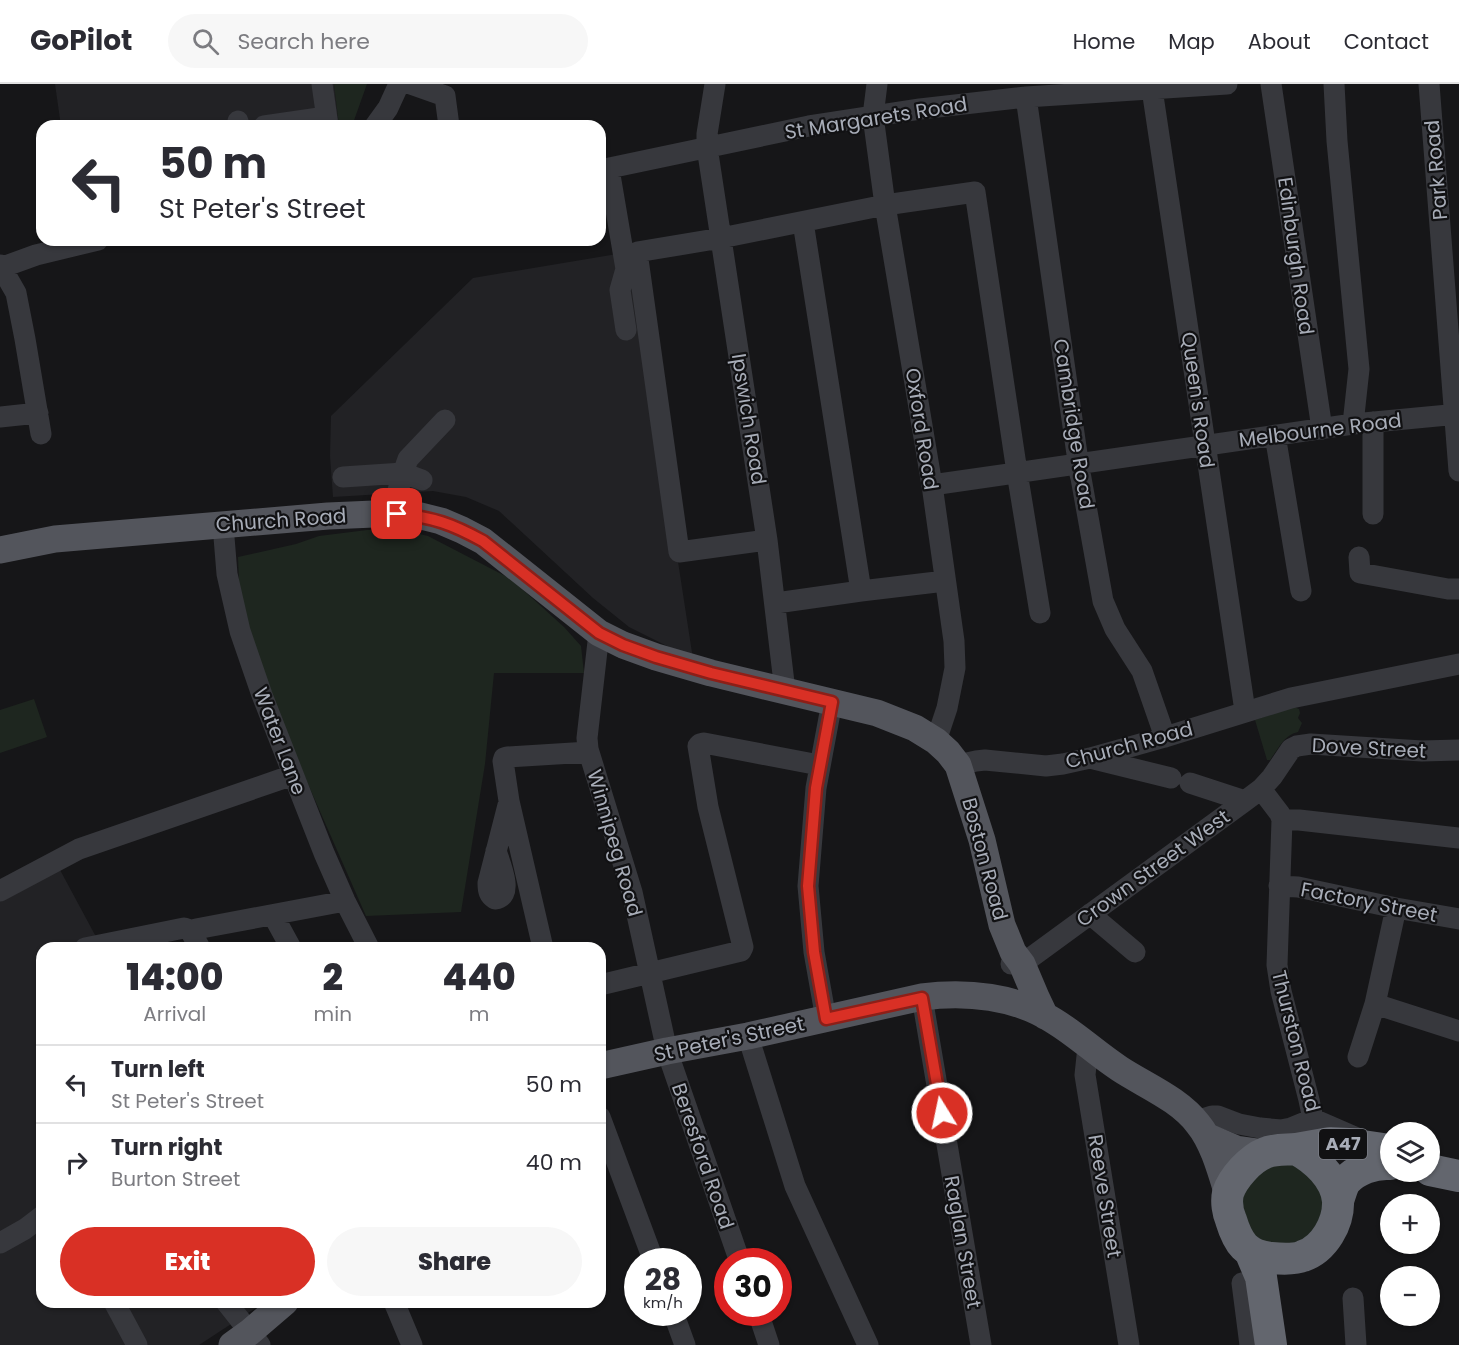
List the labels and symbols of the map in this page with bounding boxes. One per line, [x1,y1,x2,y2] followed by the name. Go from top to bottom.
[783,90,969,146] street label: St Margarets Road
[1418,119,1454,221] street label: Park Road
[1271,175,1321,337] street label: Edinburgh Road
[1175,330,1221,470] street label: Queen's Road
[1047,337,1101,511] street label: Cambridge Road
[725,351,773,487] street label: Ipswich Road
[899,366,945,492] street label: Oxford Road
[1237,406,1403,454] street label: Melbourne Road
[371,488,422,539] pin
[215,501,347,539] street label: Church Road
[247,683,313,799] street label: Water Lane
[1062,715,1196,775] street label: Church Road
[1311,731,1427,765] street label: Dove Street
[581,766,649,920] street label: Winnipeg Road
[955,795,1015,923] street label: Boston Road
[1070,803,1236,933] street label: Crown Street West
[1298,875,1440,929] street label: Factory Street
[1265,967,1327,1115] street label: Thurston Road
[651,1009,807,1069] street label: St Peter's Street
[665,1079,741,1233] street label: Beresford Road
[910,1081,974,1145] position arrow
[1319,1129,1367,1159] road number: A47
[1081,1132,1129,1260] street label: Reeve Street
[938,1173,988,1311] street label: Raglan Street
[714,1248,792,1326] speed limit sign: 30

